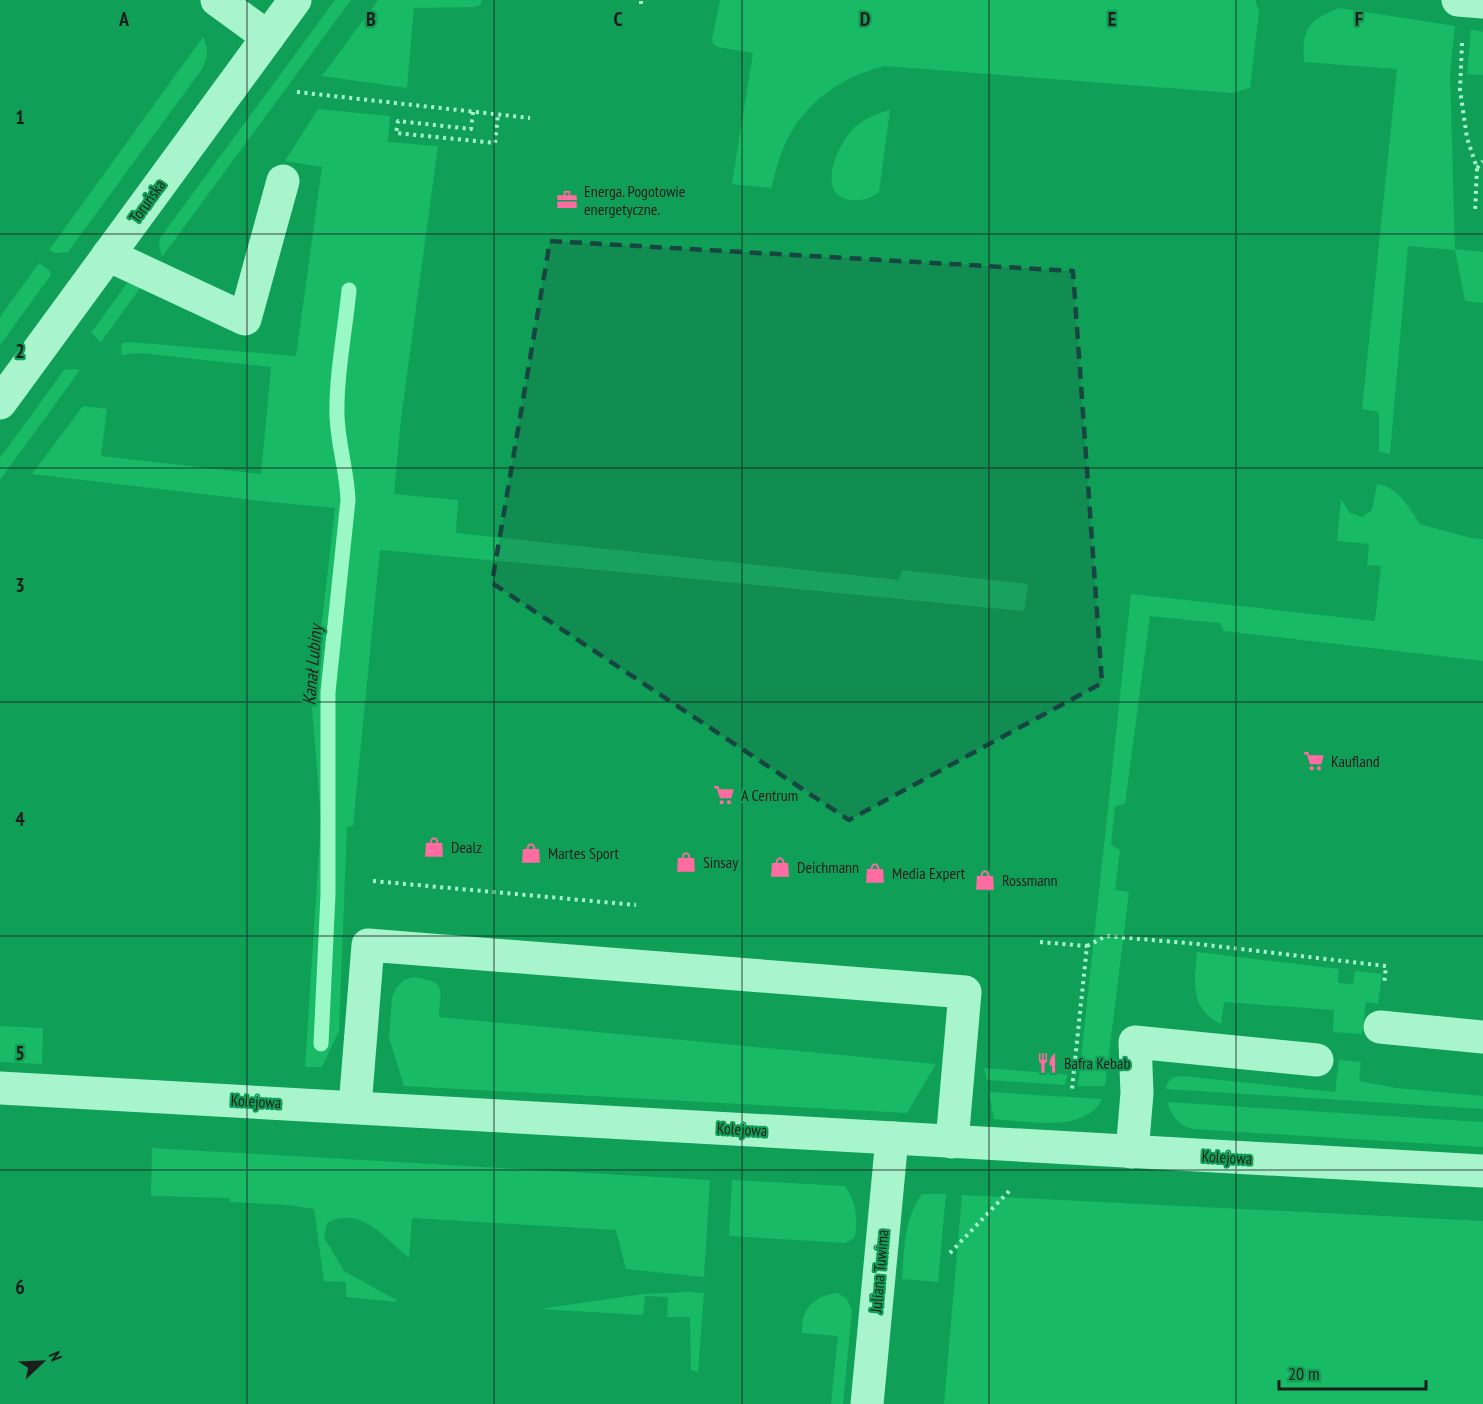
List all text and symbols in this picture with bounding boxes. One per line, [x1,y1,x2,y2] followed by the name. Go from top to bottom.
[118,6,130,32] text: A
[366,6,376,32] text: B
[613,6,623,32] text: C
[860,6,871,32] text: D
[1108,6,1116,32] text: E
[1355,6,1363,32] text: F
[15,104,25,130] text: 1
[125,175,169,227] street label: Toruńska
[584,181,685,219] place label: Energa. Pogotowie energetyczne.
[555,188,579,212] office icon: Energa. Pogotowie energetyczne.
[15,338,25,364] text: 2
[15,572,25,598] text: 3
[297,622,327,706] water label: Kanał Lubiny
[1302,749,1326,773] supermarket icon: Kaufland
[1331,751,1380,771] place label: Kaufland
[712,783,736,807] supermarket icon: A Centrum
[741,785,798,805] place label: A Centrum
[15,806,25,832] text: 4
[422,835,446,859] shop icon: Dealz
[451,837,482,857] place label: Dealz
[519,841,543,865] shop icon: Martes Sport
[548,843,620,863] place label: Martes Sport
[674,850,698,874] shop icon: Sinsay
[703,852,738,872] place label: Sinsay
[768,855,792,879] shop icon: Deichmann
[797,857,859,877] place label: Deichmann
[863,861,887,885] shop icon: Media Expert
[892,863,966,883] place label: Media Expert
[973,868,997,892] shop icon: Rossmann
[1002,870,1058,890] place label: Rossmann
[15,1040,25,1066] text: 5
[1035,1051,1059,1075] restaurant icon: Bafra Kebab
[1064,1053,1130,1073] place label: Bafra Kebab
[230,1090,282,1112] street label: Kolejowa
[716,1118,768,1140] street label: Kolejowa
[1201,1146,1253,1168] street label: Kolejowa
[865,1229,893,1314] street label: Juliana Tuwima
[15,1274,25,1300] text: 6
[12,1332,72,1392] north arrow
[45,1348,67,1364] text: N
[1279,1353,1426,1391] scale bar
[1288,1362,1320,1385] text: 20 m

